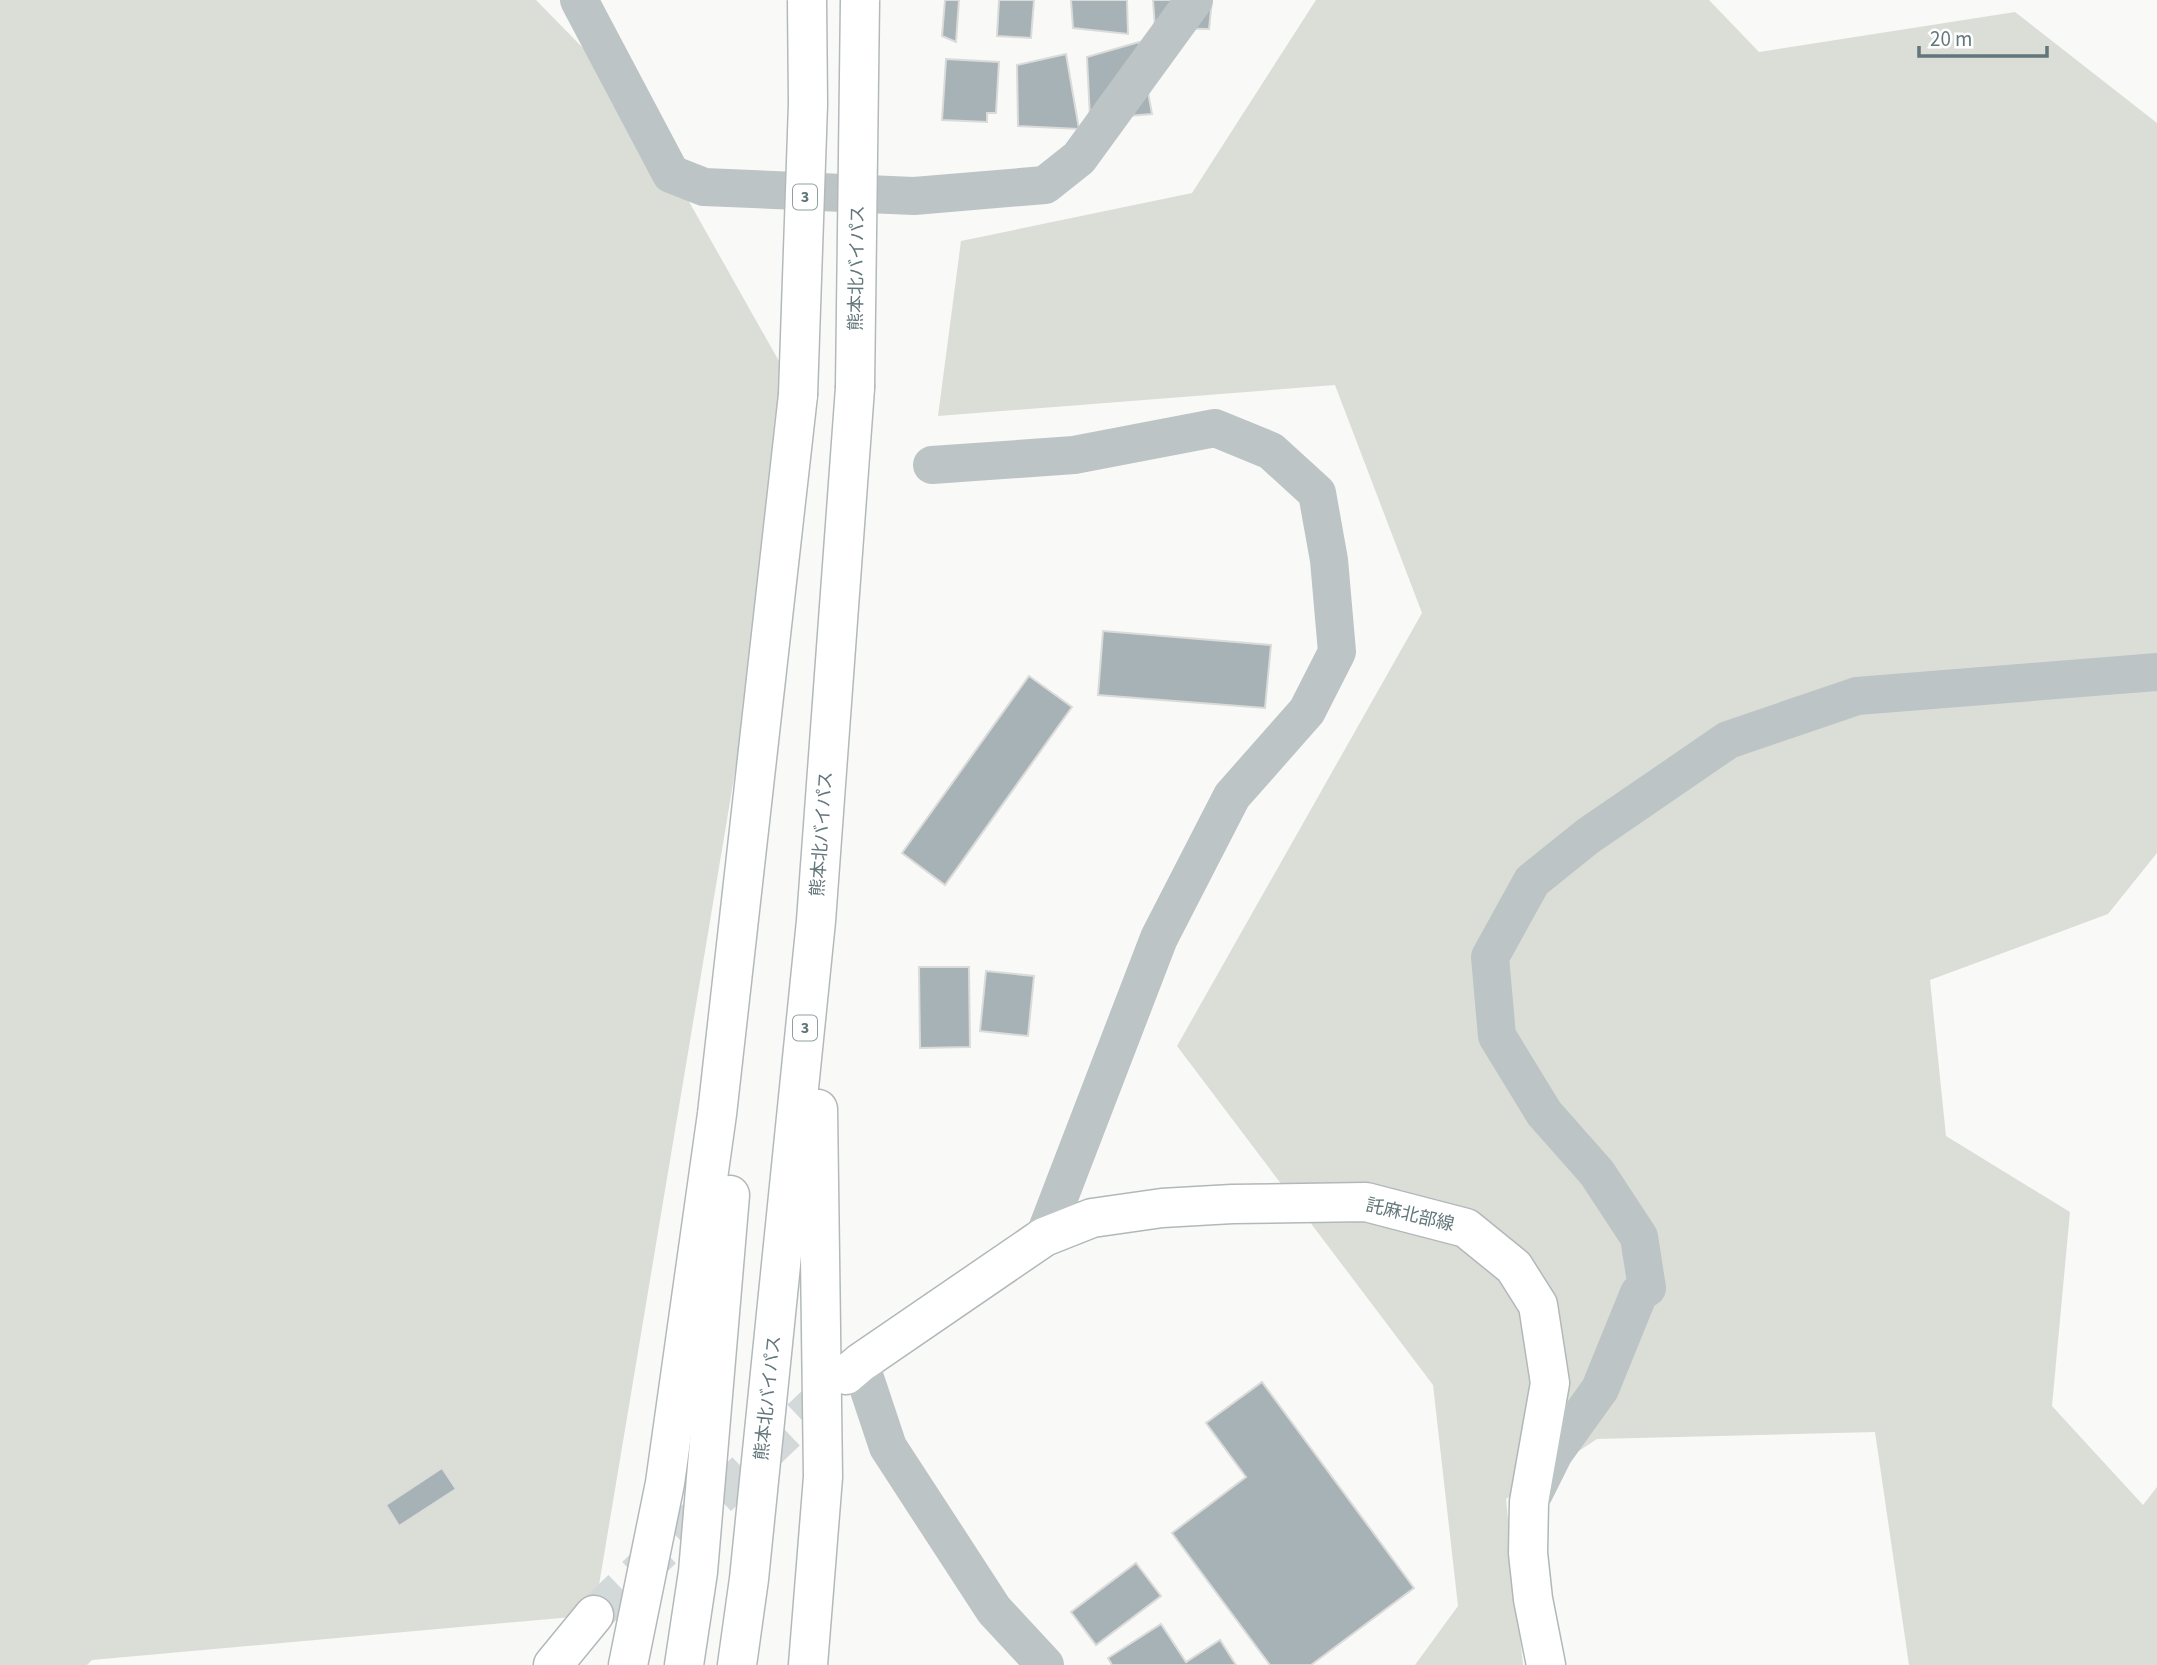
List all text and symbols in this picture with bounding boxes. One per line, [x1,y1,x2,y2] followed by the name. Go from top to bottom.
[1919,14,2047,58] scale bar
[1930,24,1972,54] text: 20 m
[793,184,817,210] road number: 3
[843,205,871,331] street label: 熊本北バイパス
[805,770,839,898] street label: 熊本北バイパス
[793,1016,817,1040] road number: 3
[1363,1193,1457,1237] street label: 託麻北部線
[749,1334,787,1462] street label: 熊本北バイパス

